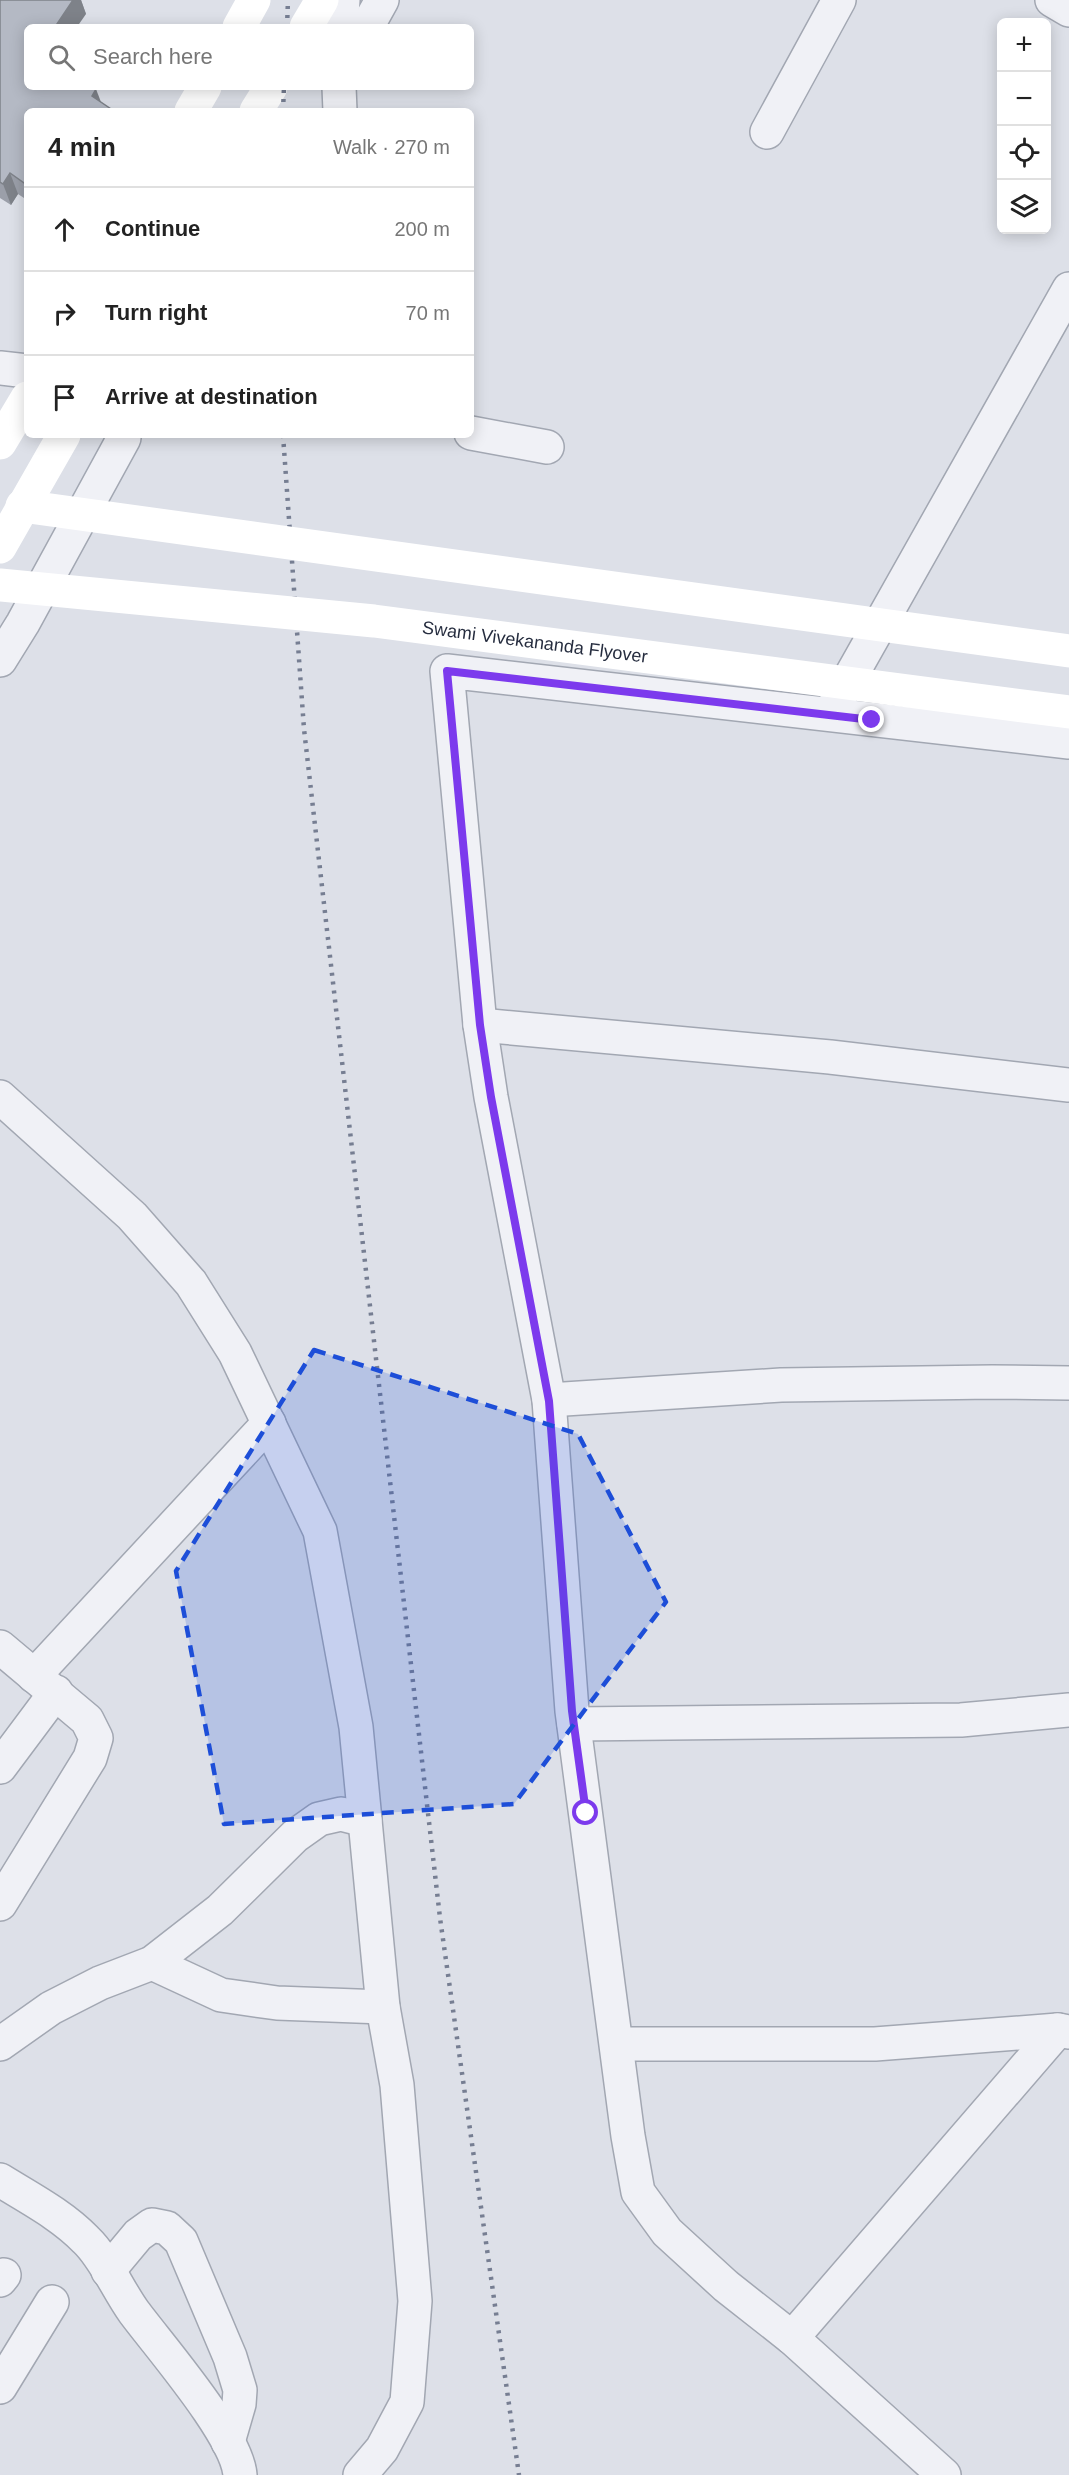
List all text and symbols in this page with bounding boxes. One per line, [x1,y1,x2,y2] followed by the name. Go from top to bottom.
[997,18,1051,234] map controls
[997,18,1051,72] button: +
[24,24,474,90] search box
[45,41,78,74] icon: search
[93,44,213,69] text: Search here
[997,72,1051,126] button: −
[997,126,1051,180] button: locate
[48,132,116,162] text: 4 min
[333,136,450,158] text: Walk · 270 m
[997,180,1051,234] button: layers
[48,213,81,246] icon: ahead
[105,216,200,241] text: Continue
[394,218,450,240] text: 200 m
[48,297,81,330] icon: right
[105,300,207,325] text: Turn right
[406,302,450,324] text: 70 m
[48,381,81,414] icon: arrive
[105,384,318,409] text: Arrive at destination
[421,617,649,667] street label: Swami Vivekananda Flyover
[858,706,884,732] route end
[572,1799,598,1825] route start

